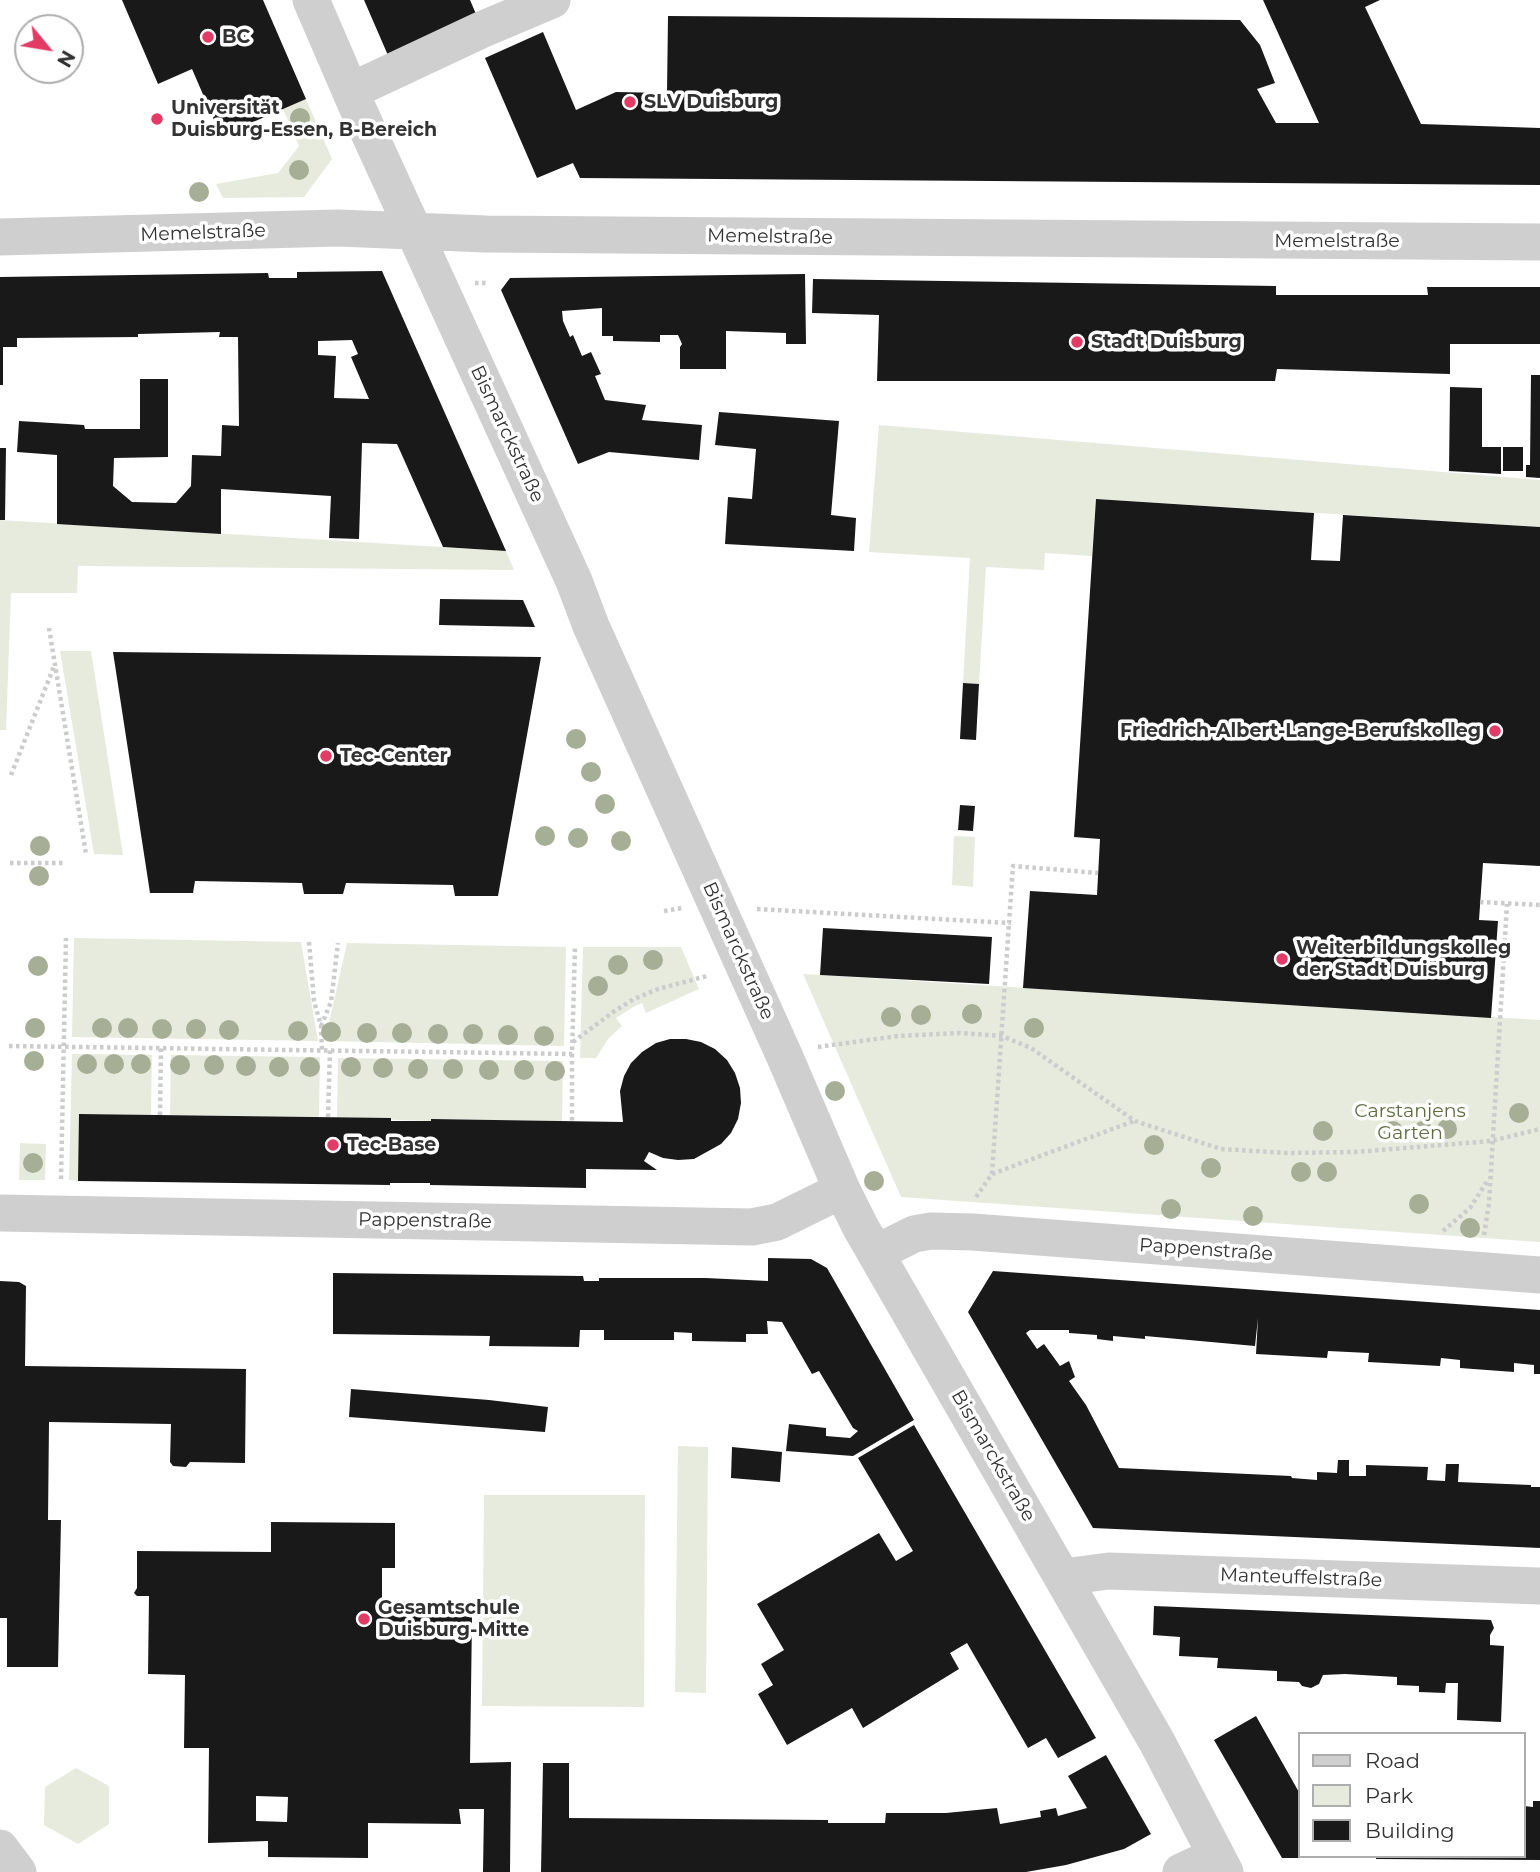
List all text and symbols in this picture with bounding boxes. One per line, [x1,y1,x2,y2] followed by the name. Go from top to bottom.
[14,14,84,84] north arrow
[222,26,250,48] place label: BC
[200,29,216,45] marker: BC
[52,46,80,71] text: N
[644,91,778,113] place label: SLV Duisburg
[622,94,638,110] marker: SLV Duisburg
[171,97,437,141] place label: Universität Duisburg-Essen, B-Bereich
[149,111,165,127] marker: Universität Duisburg-Essen, B-Bereich
[140,219,266,247] street label: Memelstraße
[707,225,833,249] street label: Memelstraße
[1274,230,1400,252] street label: Memelstraße
[1091,331,1242,353] place label: Stadt Duisburg
[1069,334,1085,350] marker: Stadt Duisburg
[465,362,549,506] street label: Bismarckstraße
[1120,720,1481,742] place label: Friedrich-Albert-Lange-Berufskolleg
[1487,723,1503,739] marker: Friedrich-Albert-Lange-Berufskolleg
[340,745,448,767] place label: Tec-Center
[318,748,334,764] marker: Tec-Center
[697,879,779,1023] street label: Bismarckstraße
[1296,937,1511,981] place label: Weiterbildungskolleg der Stadt Duisburg
[1274,951,1290,967] marker: Weiterbildungskolleg der Stadt Duisburg
[1354,1100,1466,1144] park label: Carstanjens Garten
[347,1134,436,1156] place label: Tec-Base
[325,1137,341,1153] marker: Tec-Base
[358,1208,492,1234] street label: Pappenstraße
[1138,1234,1274,1266] street label: Pappenstraße
[946,1386,1040,1526] street label: Bismarckstraße
[1219,1564,1383,1592] street label: Manteuffelstraße
[378,1597,529,1641] place label: Gesamtschule Duisburg-Mitte
[356,1611,372,1627] marker: Gesamtschule Duisburg-Mitte
[1298,1732,1526,1858] legend
[1365,1748,1420,1773] text: Road
[1365,1783,1413,1808] text: Park
[1365,1818,1455,1843] text: Building

